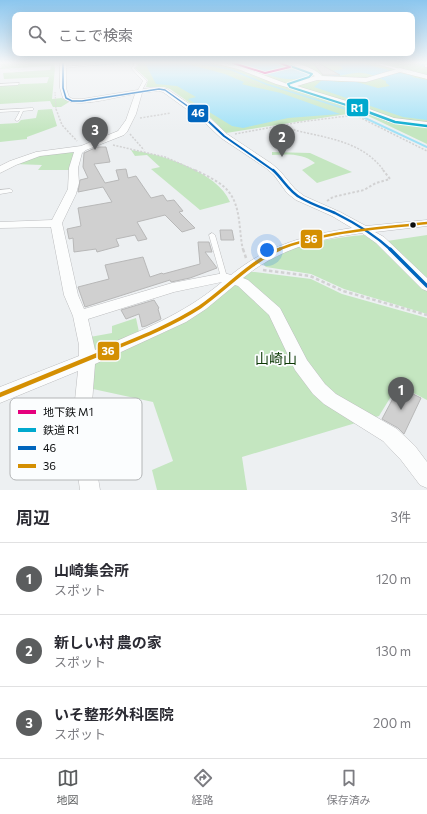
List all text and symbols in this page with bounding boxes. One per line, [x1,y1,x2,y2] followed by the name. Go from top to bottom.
[12,12,415,56] search box
[26,23,48,45] icon: search
[58,26,133,44] text: ここで検索
[346,98,369,117] line badge: R1
[351,101,363,114] text: R1
[187,104,209,123] line badge: 46
[191,106,205,119] text: 46
[82,117,108,150] pin: 3
[269,124,295,157] pin: 2
[408,220,418,230] unlabelled marker
[300,229,323,249] line badge: 36
[304,232,318,245] text: 36
[257,240,277,260] your location
[97,341,120,361] line badge: 36
[101,344,115,357] text: 36
[255,350,297,367] park label: 山崎山
[388,377,414,410] pin: 1
[10,398,142,480] legend
[43,405,93,418] text: 地下鉄 M1
[43,423,79,436] text: 鉄道 R1
[43,441,57,454] text: 46
[43,459,56,472] text: 36
[16,507,50,528] text: 周辺
[391,509,411,525] text: 3件
[54,561,129,579] text: 山崎集会所
[26,571,32,587] text: 1
[376,571,411,587] text: 120 m
[54,582,106,598] text: スポット
[54,633,162,651] text: 新しい村 農の家
[25,643,33,659] text: 2
[376,643,411,659] text: 130 m
[54,654,106,670] text: スポット
[54,705,174,723] text: いそ整形外科医院
[25,715,33,731] text: 3
[373,715,411,731] text: 200 m
[54,726,106,742] text: スポット
[57,767,79,807] tab: 地図
[192,767,214,807] tab: 経路
[327,767,371,807] tab: 保存済み

